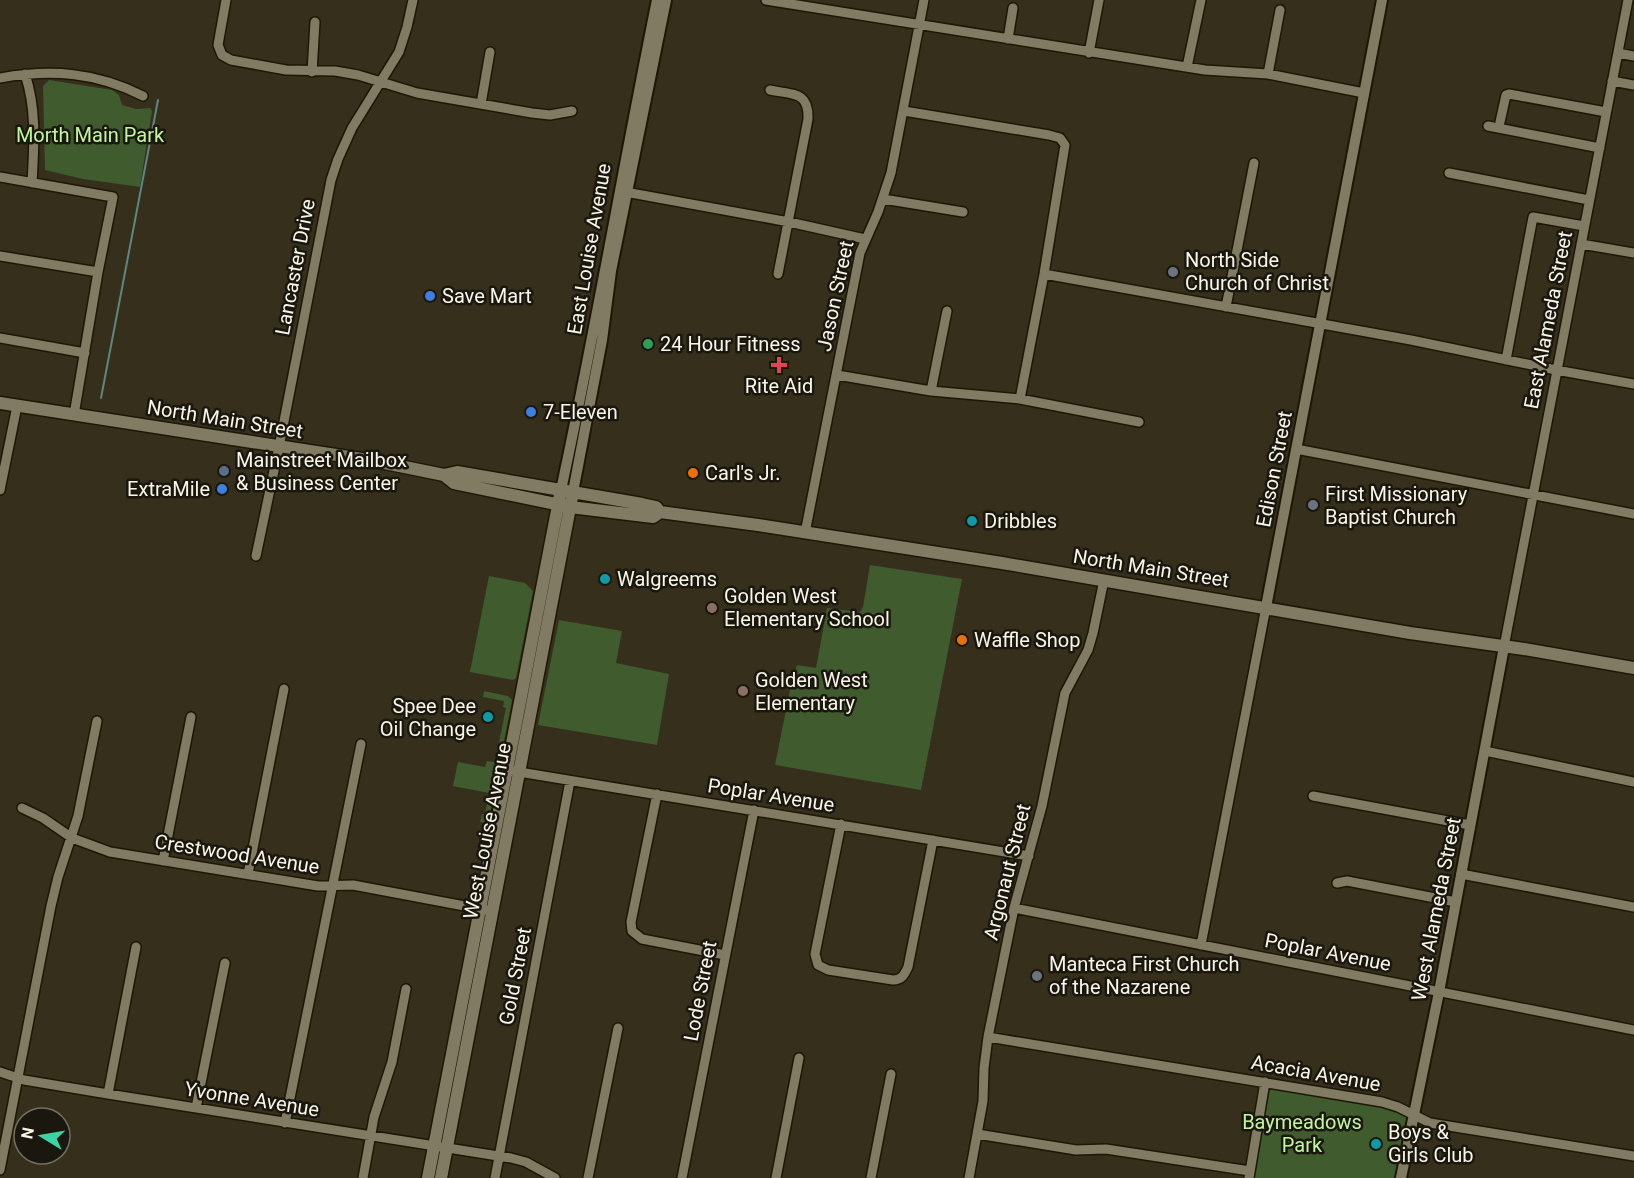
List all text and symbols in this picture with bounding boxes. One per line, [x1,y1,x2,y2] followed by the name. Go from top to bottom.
[16,123,165,147] park label: Morth Main Park
[562,162,616,336] street label: East Louise Avenue
[270,197,320,337] street label: Lancaster Drive
[1519,229,1577,411] street label: East Alameda Street
[812,239,858,353] street label: Jason Street
[1185,248,1329,295] place label: North Side Church of Christ
[1166,265,1180,279] marker: North Side Church of Christ
[442,284,532,308] place label: Save Mart
[423,289,437,303] marker: Save Mart
[660,332,801,356] place label: 24 Hour Fitness
[641,337,655,351] marker: 24 Hour Fitness
[772,358,786,372] marker: Rite Aid
[745,374,813,398] place label: Rite Aid
[145,395,305,443] street label: North Main Street
[543,400,618,424] place label: 7-Eleven
[524,405,538,419] marker: 7-Eleven
[1251,409,1297,529] street label: Edison Street
[236,448,407,495] place label: Mainstreet Mailbox & Business Center
[705,461,780,485] place label: Carl's Jr.
[217,464,231,478] marker: Mainstreet Mailbox & Business Center
[686,466,700,480] marker: Carl's Jr.
[127,477,210,501] place label: ExtraMile
[215,482,229,496] marker: ExtraMile
[1325,482,1468,529] place label: First Missionary Baptist Church
[1306,498,1320,512] marker: First Missionary Baptist Church
[984,509,1057,533] place label: Dribbles
[965,514,979,528] marker: Dribbles
[1071,544,1231,592] street label: North Main Street
[617,567,717,591] place label: Walgreems
[598,572,612,586] marker: Walgreems
[724,584,890,631] place label: Golden West Elementary School
[705,601,719,615] marker: Golden West Elementary School
[974,628,1080,652] place label: Waffle Shop
[955,633,969,647] marker: Waffle Shop
[755,668,868,715] place label: Golden West Elementary
[736,684,750,698] marker: Golden West Elementary
[380,694,476,741] place label: Spee Dee Oil Change
[481,710,495,724] marker: Spee Dee Oil Change
[458,741,516,921] street label: West Louise Avenue
[706,773,836,817] street label: Poplar Avenue
[978,801,1036,943] street label: Argonaut Street
[1406,815,1466,1003] street label: West Alameda Street
[153,829,321,879] street label: Crestwood Avenue
[494,925,536,1027] street label: Gold Street
[1263,928,1393,976] street label: Poplar Avenue
[679,939,721,1043] street label: Lode Street
[1049,952,1240,999] place label: Manteca First Church of the Nazarene
[1030,969,1044,983] marker: Manteca First Church of the Nazarene
[1249,1050,1383,1096] street label: Acacia Avenue
[183,1077,321,1121] street label: Yvonne Avenue
[12,1106,72,1166] north arrow
[1242,1110,1362,1157] park label: Baymeadows Park
[1388,1120,1474,1167] place label: Boys & Girls Club
[17,1126,38,1141] text: N
[1369,1137,1383,1151] marker: Boys & Girls Club

